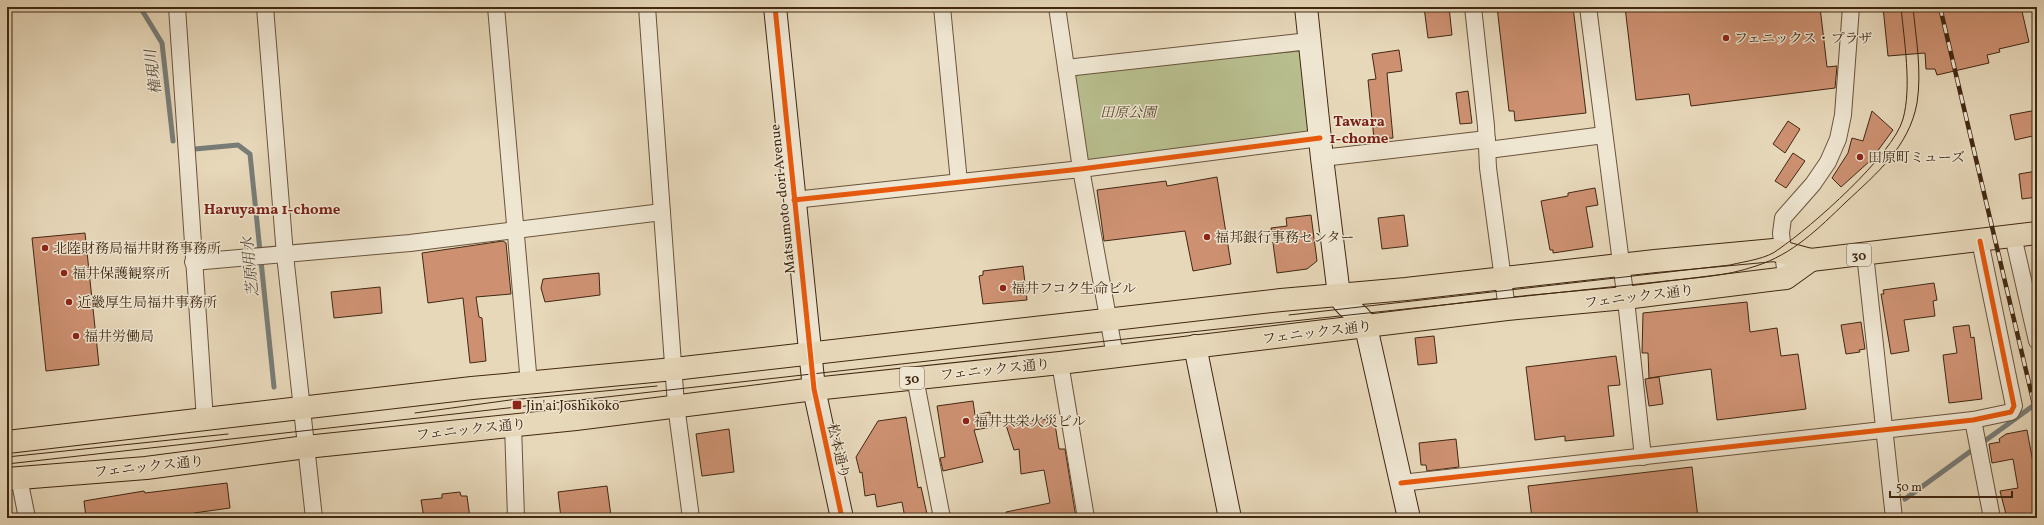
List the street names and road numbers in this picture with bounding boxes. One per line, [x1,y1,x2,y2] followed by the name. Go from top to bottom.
[766,123,801,275] street label: Matsumoto-dori Avenue
[1847,244,1871,266] road number: 30
[1583,281,1695,314] street label: フェニックス通り
[1261,317,1373,350] street label: フェニックス通り
[939,355,1051,386] street label: フェニックス通り
[900,367,924,389] road number: 30
[415,415,527,446] street label: フェニックス通り
[822,422,853,481] street label: 松本通り
[93,452,205,483] street label: フェニックス通り

